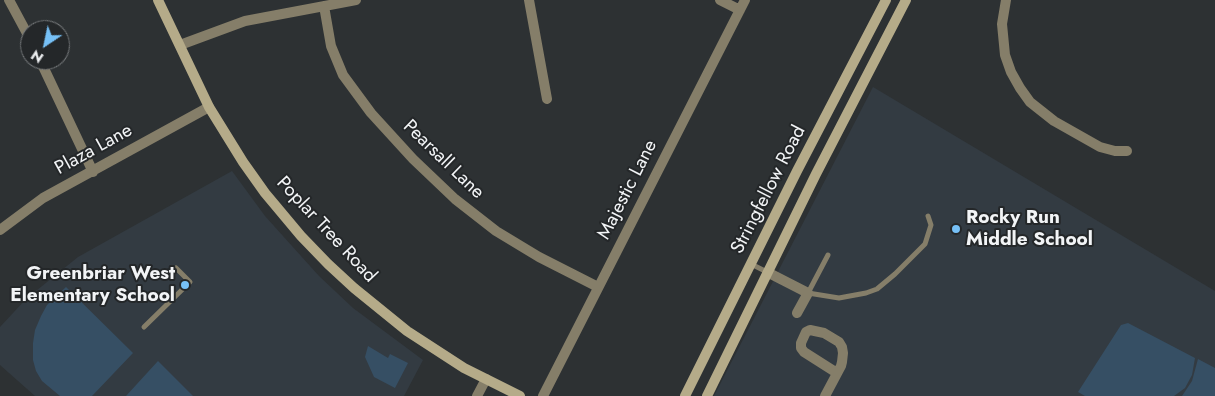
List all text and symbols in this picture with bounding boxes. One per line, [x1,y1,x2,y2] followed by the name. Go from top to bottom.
[20,20,70,70] north arrow
[27,45,47,68] text: N
[398,116,488,204] street label: Pearsall Lane
[51,119,137,181] street label: Plaza Lane
[727,122,811,258] street label: Stringfellow Road
[593,137,663,243] street label: Majestic Lane
[271,172,381,288] street label: Poplar Tree Road
[966,207,1093,251] place label: Rocky Run Middle School
[950,223,962,235] marker: Rocky Run Middle School
[10,263,175,307] place label: Greenbriar West Elementary School
[179,279,191,291] marker: Greenbriar West Elementary School

